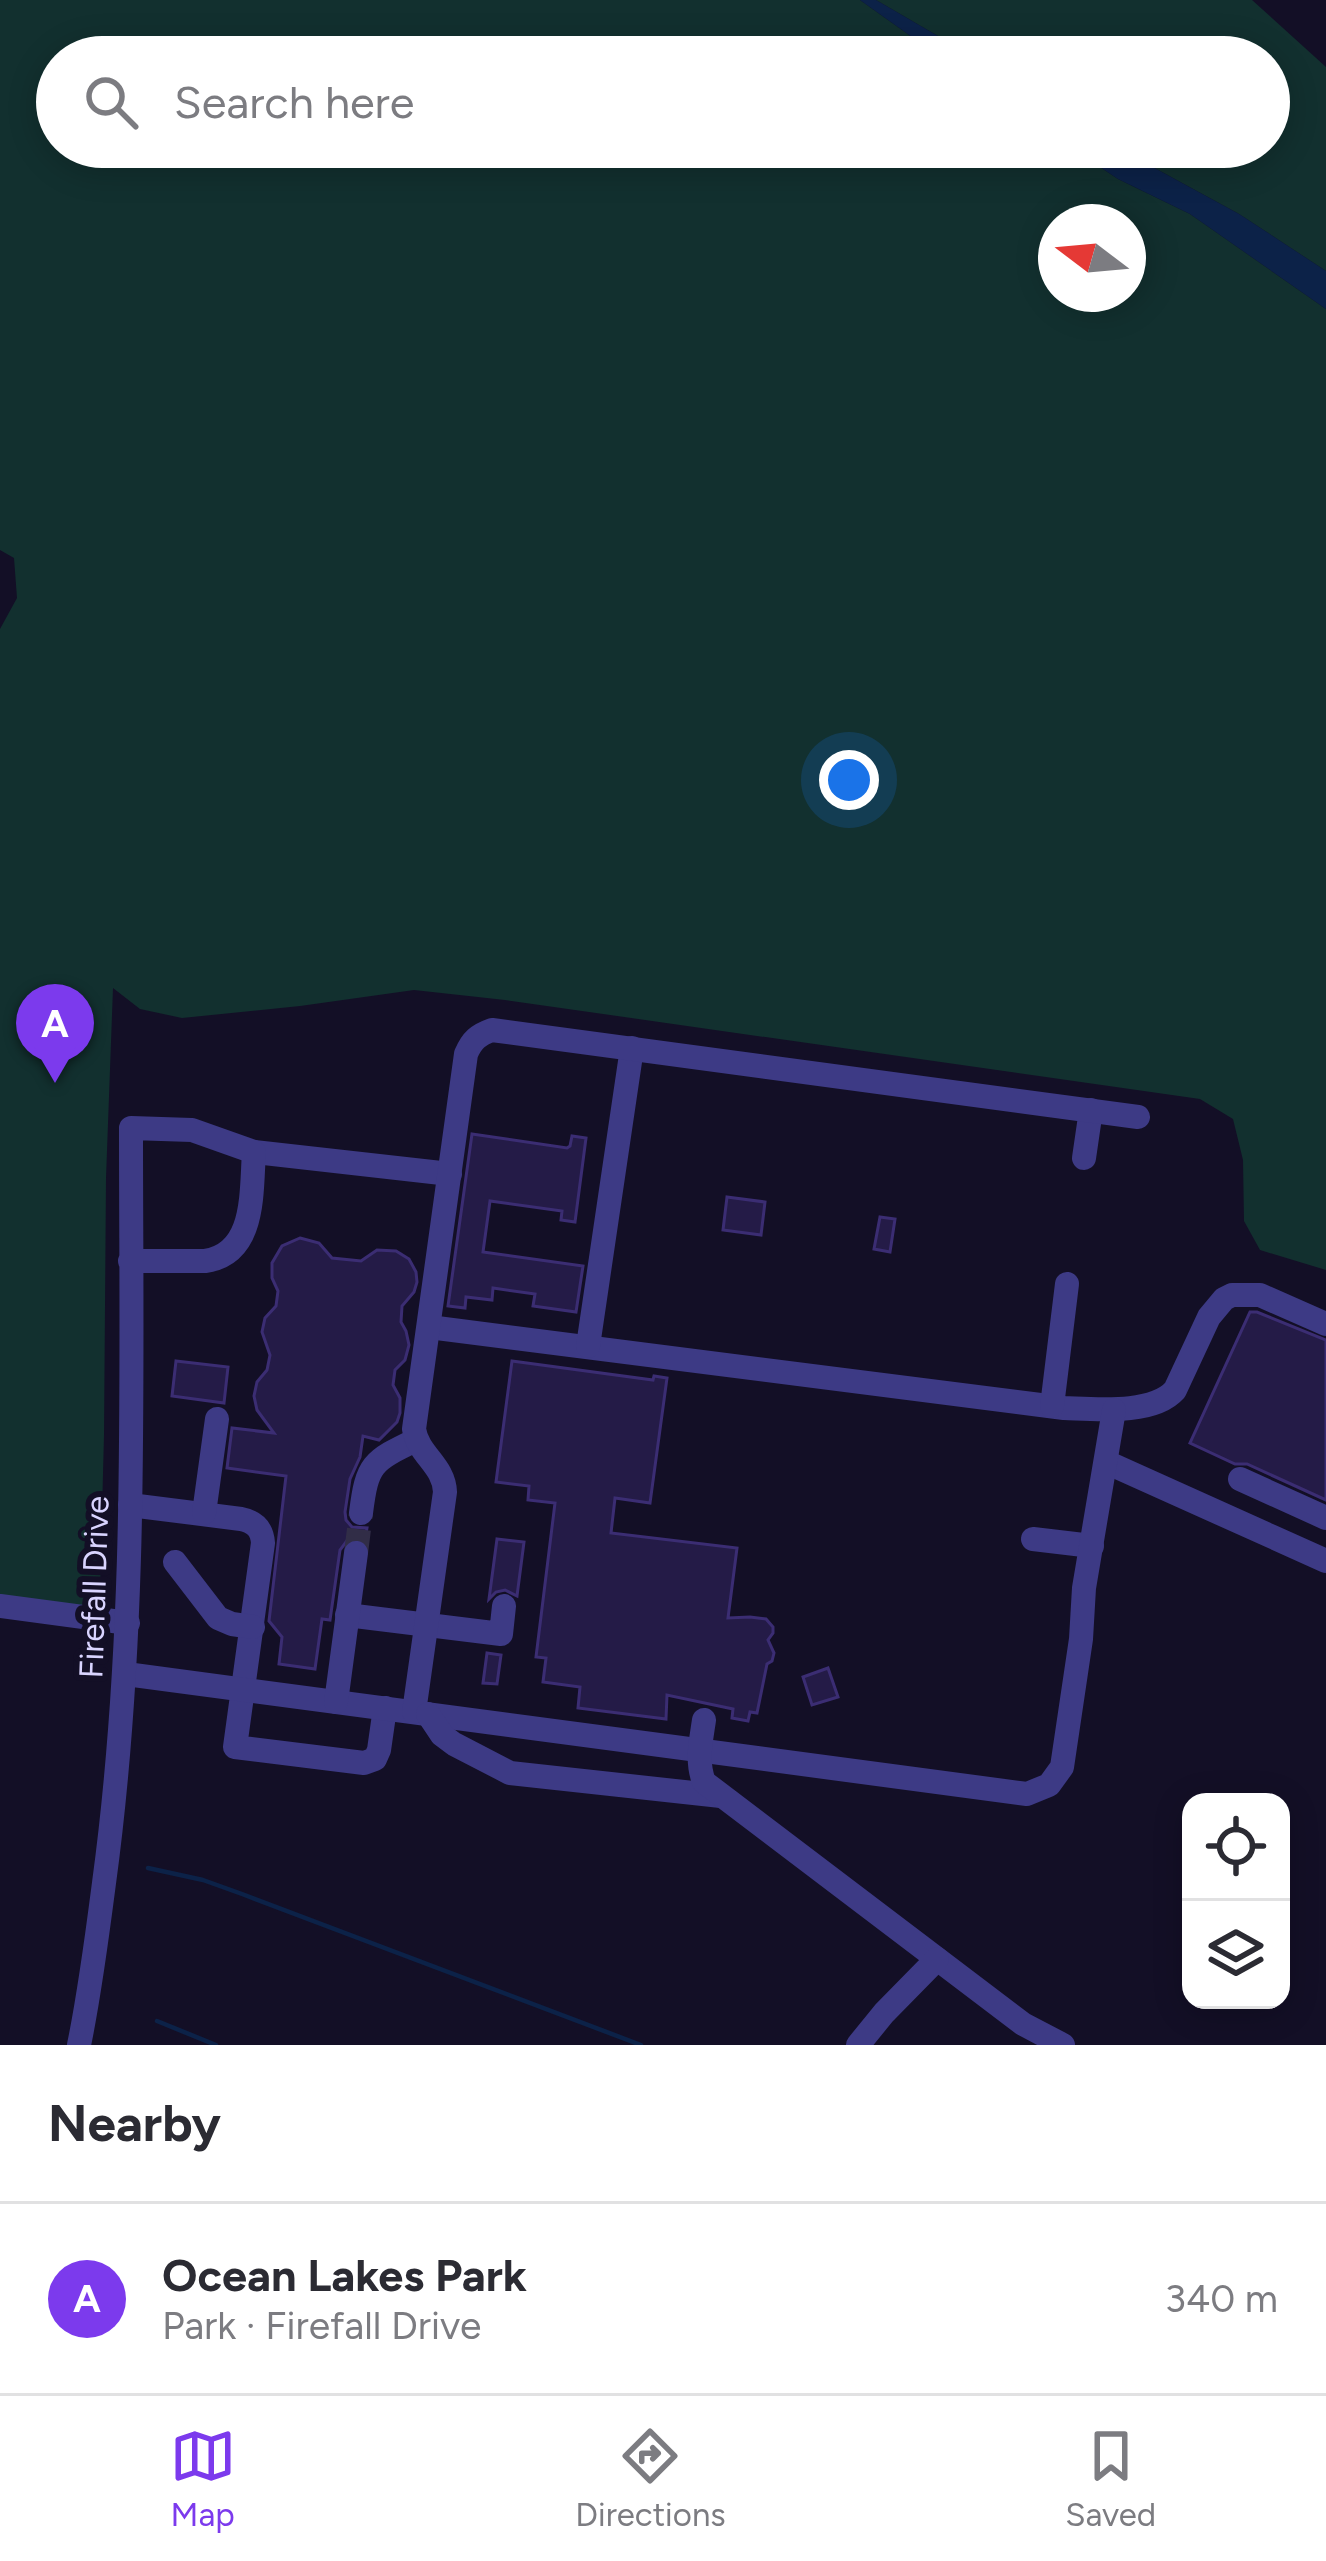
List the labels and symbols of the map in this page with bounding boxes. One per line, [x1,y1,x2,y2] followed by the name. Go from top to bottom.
[1038,204,1146,312] north arrow
[819,750,879,810] your location
[16,984,94,1083] pin: A
[71,1495,117,1679] street label: Firefall Drive

